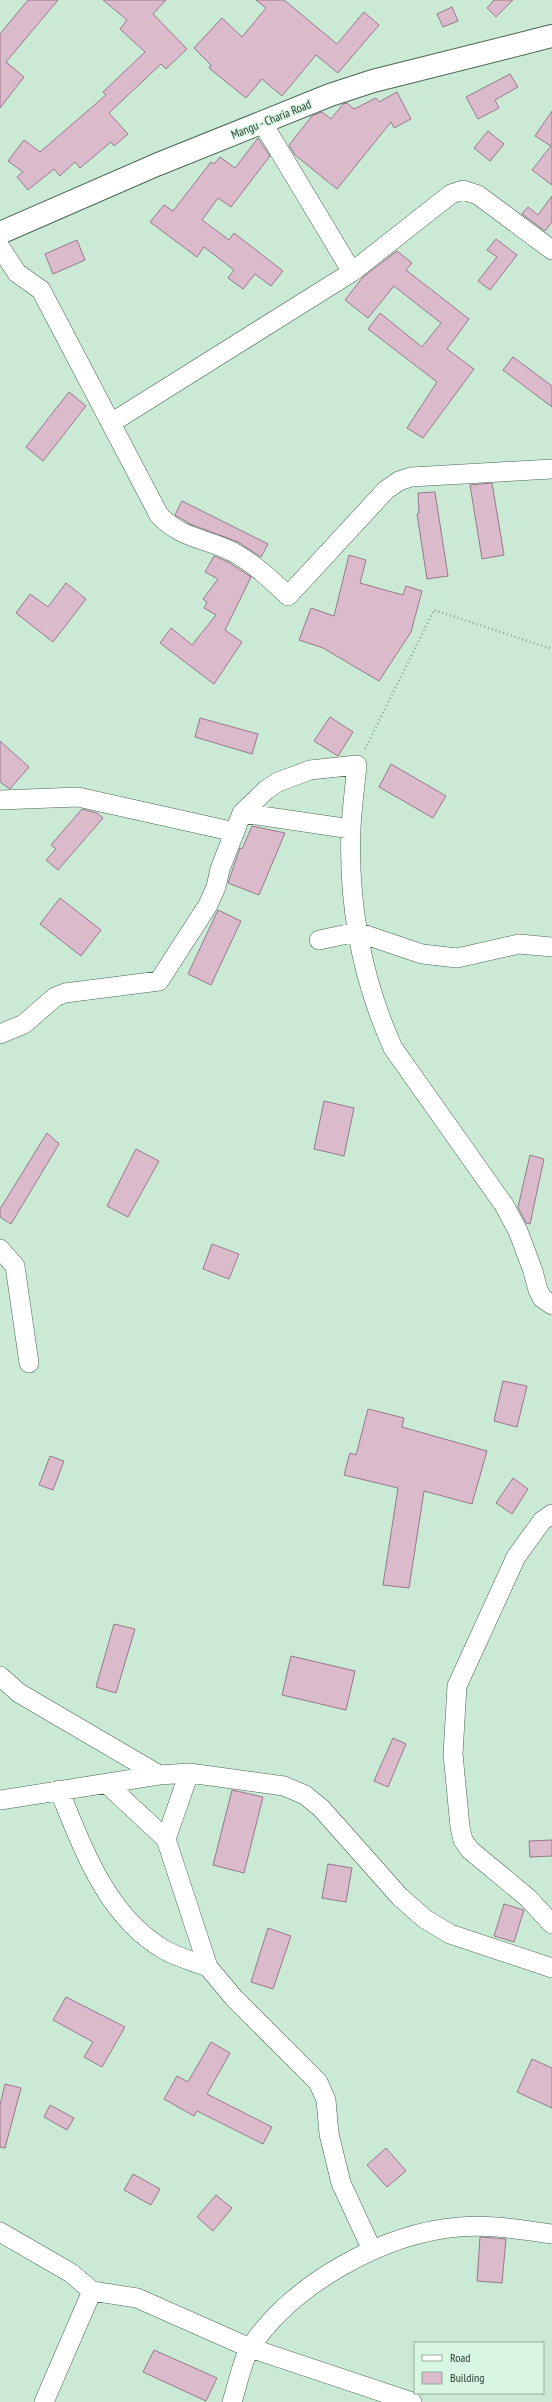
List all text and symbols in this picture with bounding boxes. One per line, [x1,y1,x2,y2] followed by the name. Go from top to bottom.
[229,96,313,142] street label: Mangu - Charia Road
[414,2342,544,2394] legend
[450,2350,470,2365] text: Road
[450,2370,485,2385] text: Building

